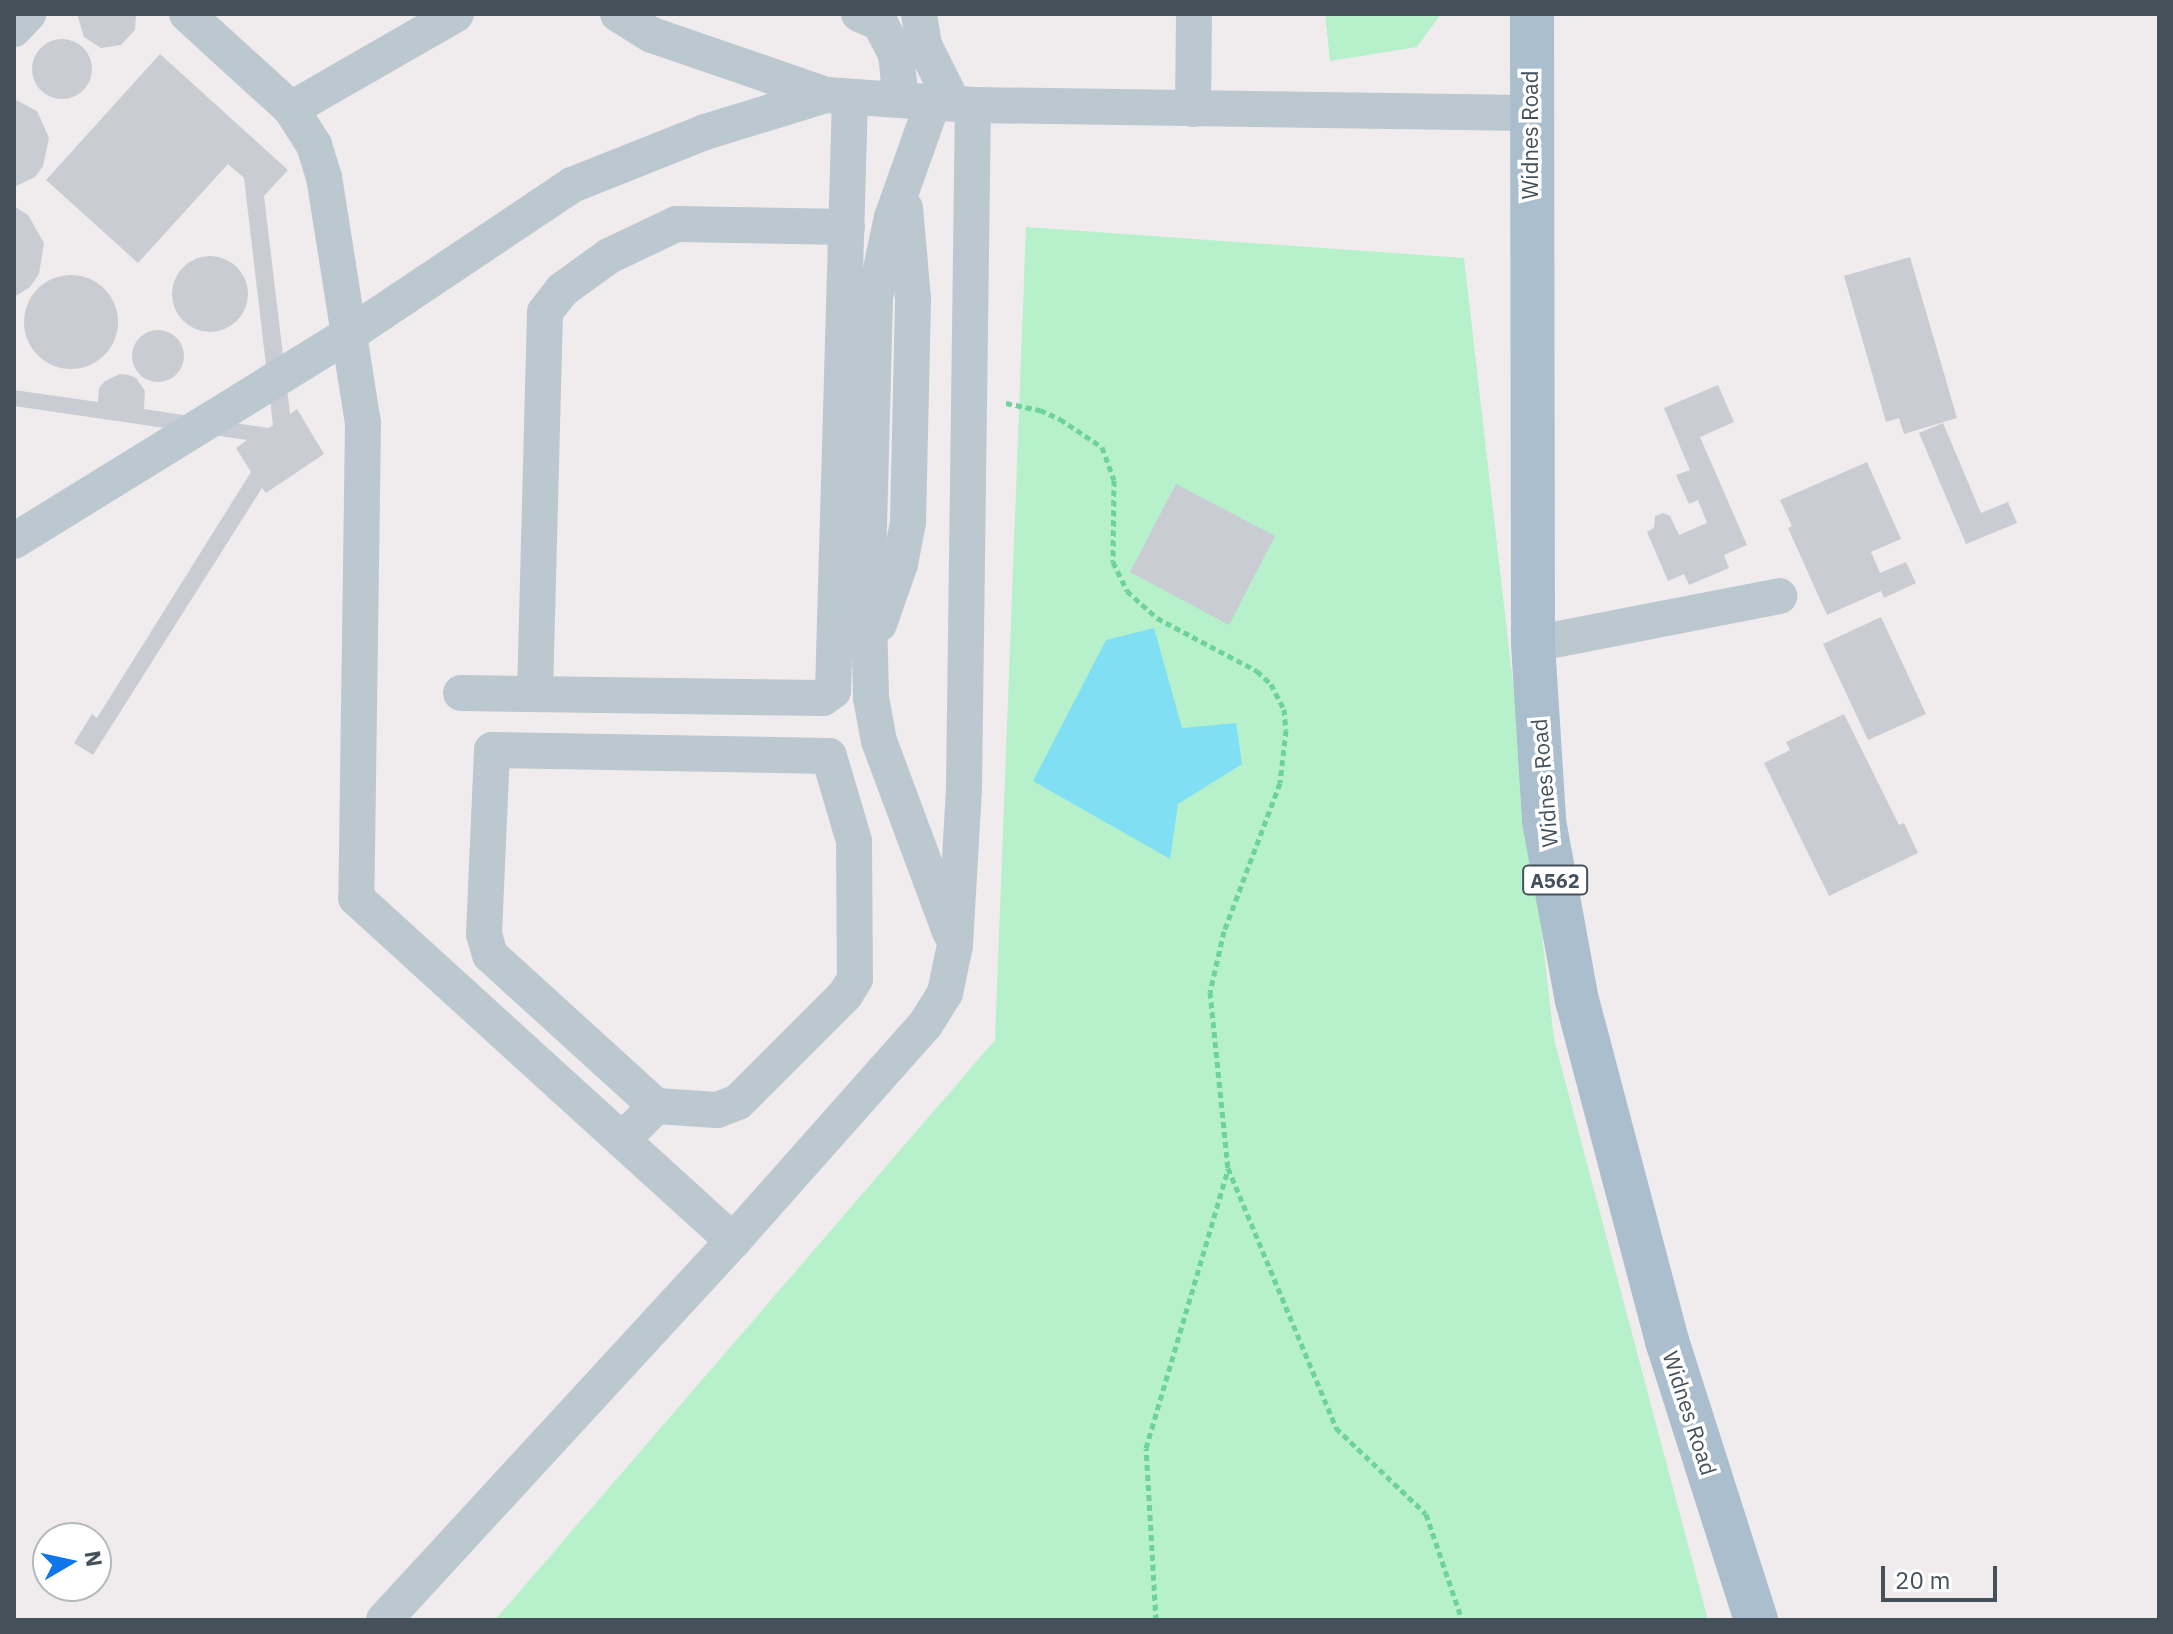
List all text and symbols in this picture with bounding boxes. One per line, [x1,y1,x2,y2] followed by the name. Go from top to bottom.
[1517,71,1543,199] street label: Widnes Road
[1525,718,1563,848] street label: Widnes Road
[1521,864,1589,896] road number: A562
[1658,1348,1722,1478] street label: Widnes Road
[32,1522,112,1602] north arrow
[79,1548,110,1569] text: N
[1885,1550,2001,1600] scale bar
[1895,1564,1950,1596] text: 20 m

